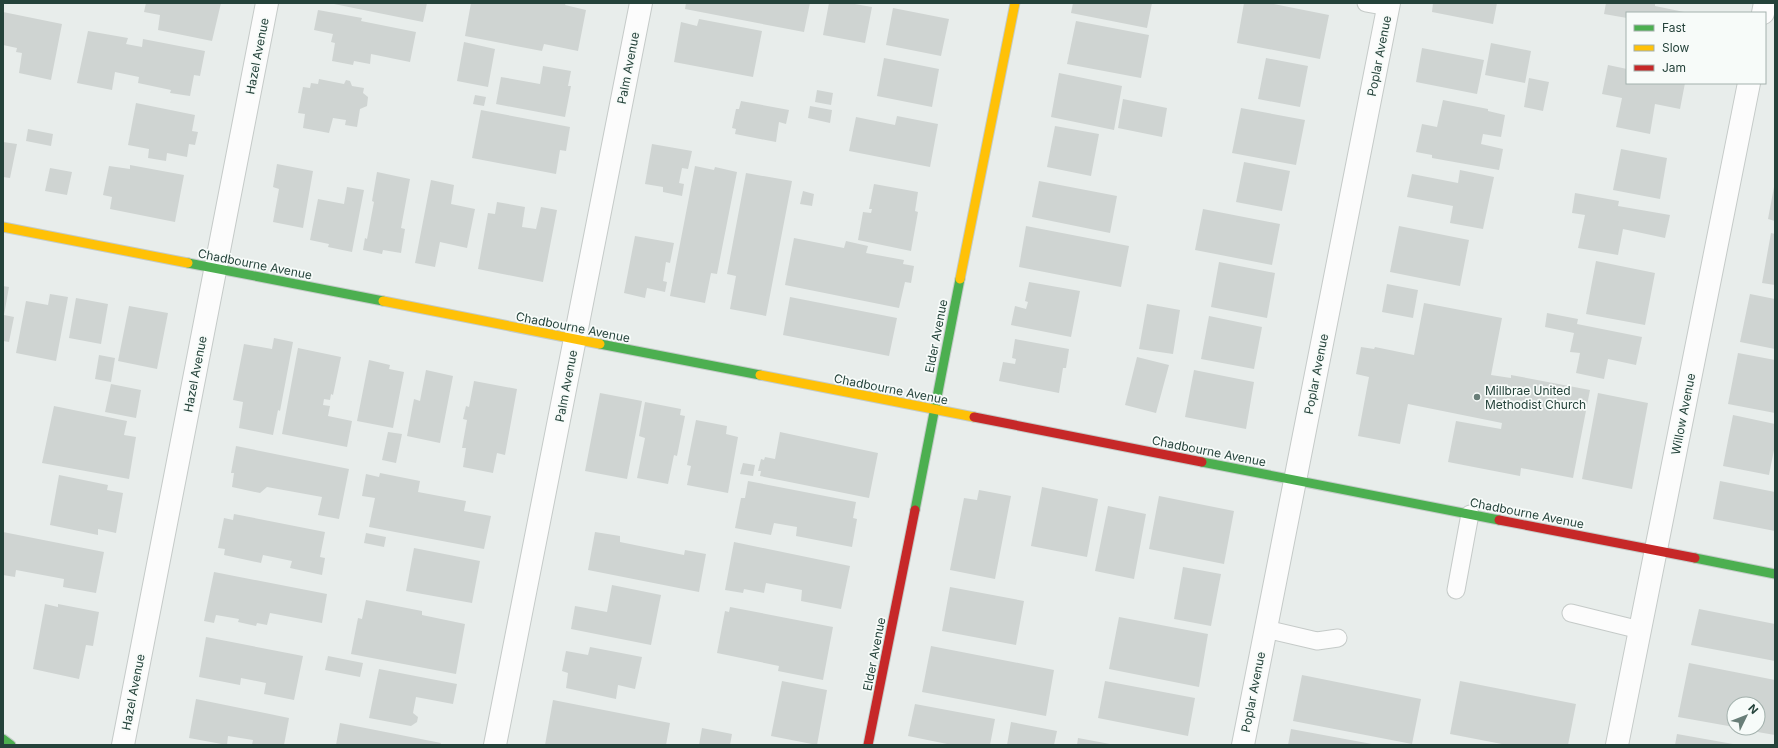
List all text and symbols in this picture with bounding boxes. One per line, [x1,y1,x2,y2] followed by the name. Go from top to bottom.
[1626,12,1766,84] legend
[1364,14,1394,98] street label: Poplar Avenue
[242,17,272,95] street label: Hazel Avenue
[1662,20,1686,35] text: Fast
[614,31,642,105] street label: Palm Avenue
[1662,40,1690,55] text: Slow
[1662,60,1686,75] text: Jam
[197,246,313,282] street label: Chadbourne Avenue
[922,298,950,374] street label: Elder Avenue
[515,309,631,345] street label: Chadbourne Avenue
[1301,332,1331,416] street label: Poplar Avenue
[180,335,210,413] street label: Hazel Avenue
[552,349,580,423] street label: Palm Avenue
[833,371,949,407] street label: Chadbourne Avenue
[1668,372,1698,456] street label: Willow Avenue
[1485,383,1586,412] place label: Millbrae United Methodist Church
[1472,392,1482,402] marker: Millbrae United Methodist Church
[1151,433,1267,469] street label: Chadbourne Avenue
[1469,495,1585,531] street label: Chadbourne Avenue
[860,616,888,692] street label: Elder Avenue
[1238,650,1268,734] street label: Poplar Avenue
[118,653,148,731] street label: Hazel Avenue
[1726,696,1766,736] north arrow
[1745,701,1761,717] text: N

